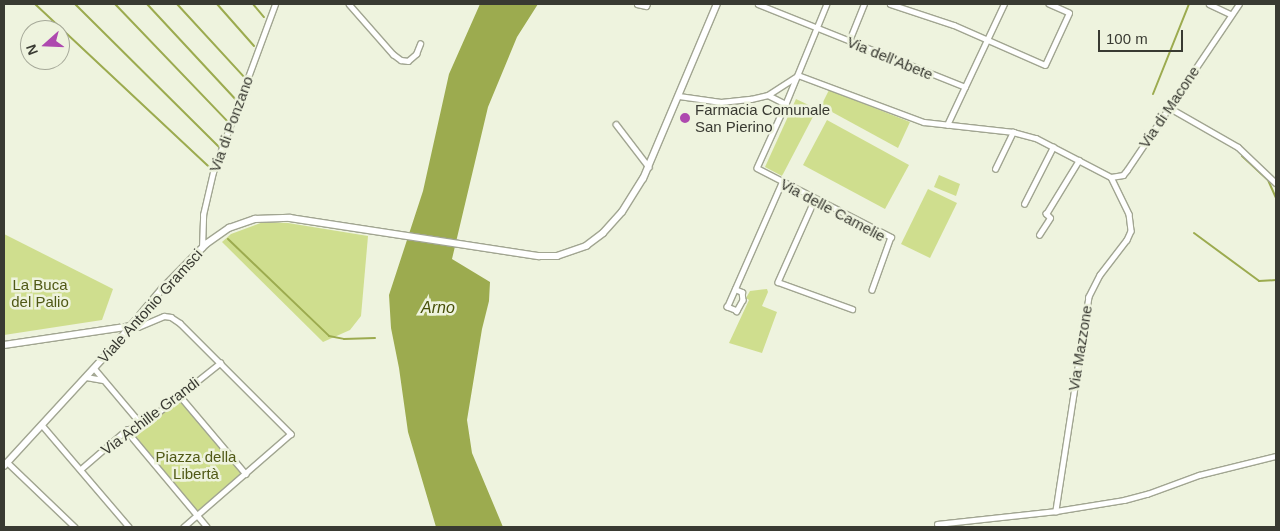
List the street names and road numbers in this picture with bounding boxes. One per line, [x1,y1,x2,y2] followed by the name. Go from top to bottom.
[844,33,936,83] street label: Via dell'Abete
[1135,63,1203,151] street label: Via di Macone
[205,74,257,174] street label: Via di Ponzano
[777,175,889,245] street label: Via delle Camelie
[94,245,206,367] street label: Viale Antonio Gramsci
[1064,304,1096,392] street label: Via Mazzone
[97,373,203,459] street label: Via Achille Grandi

